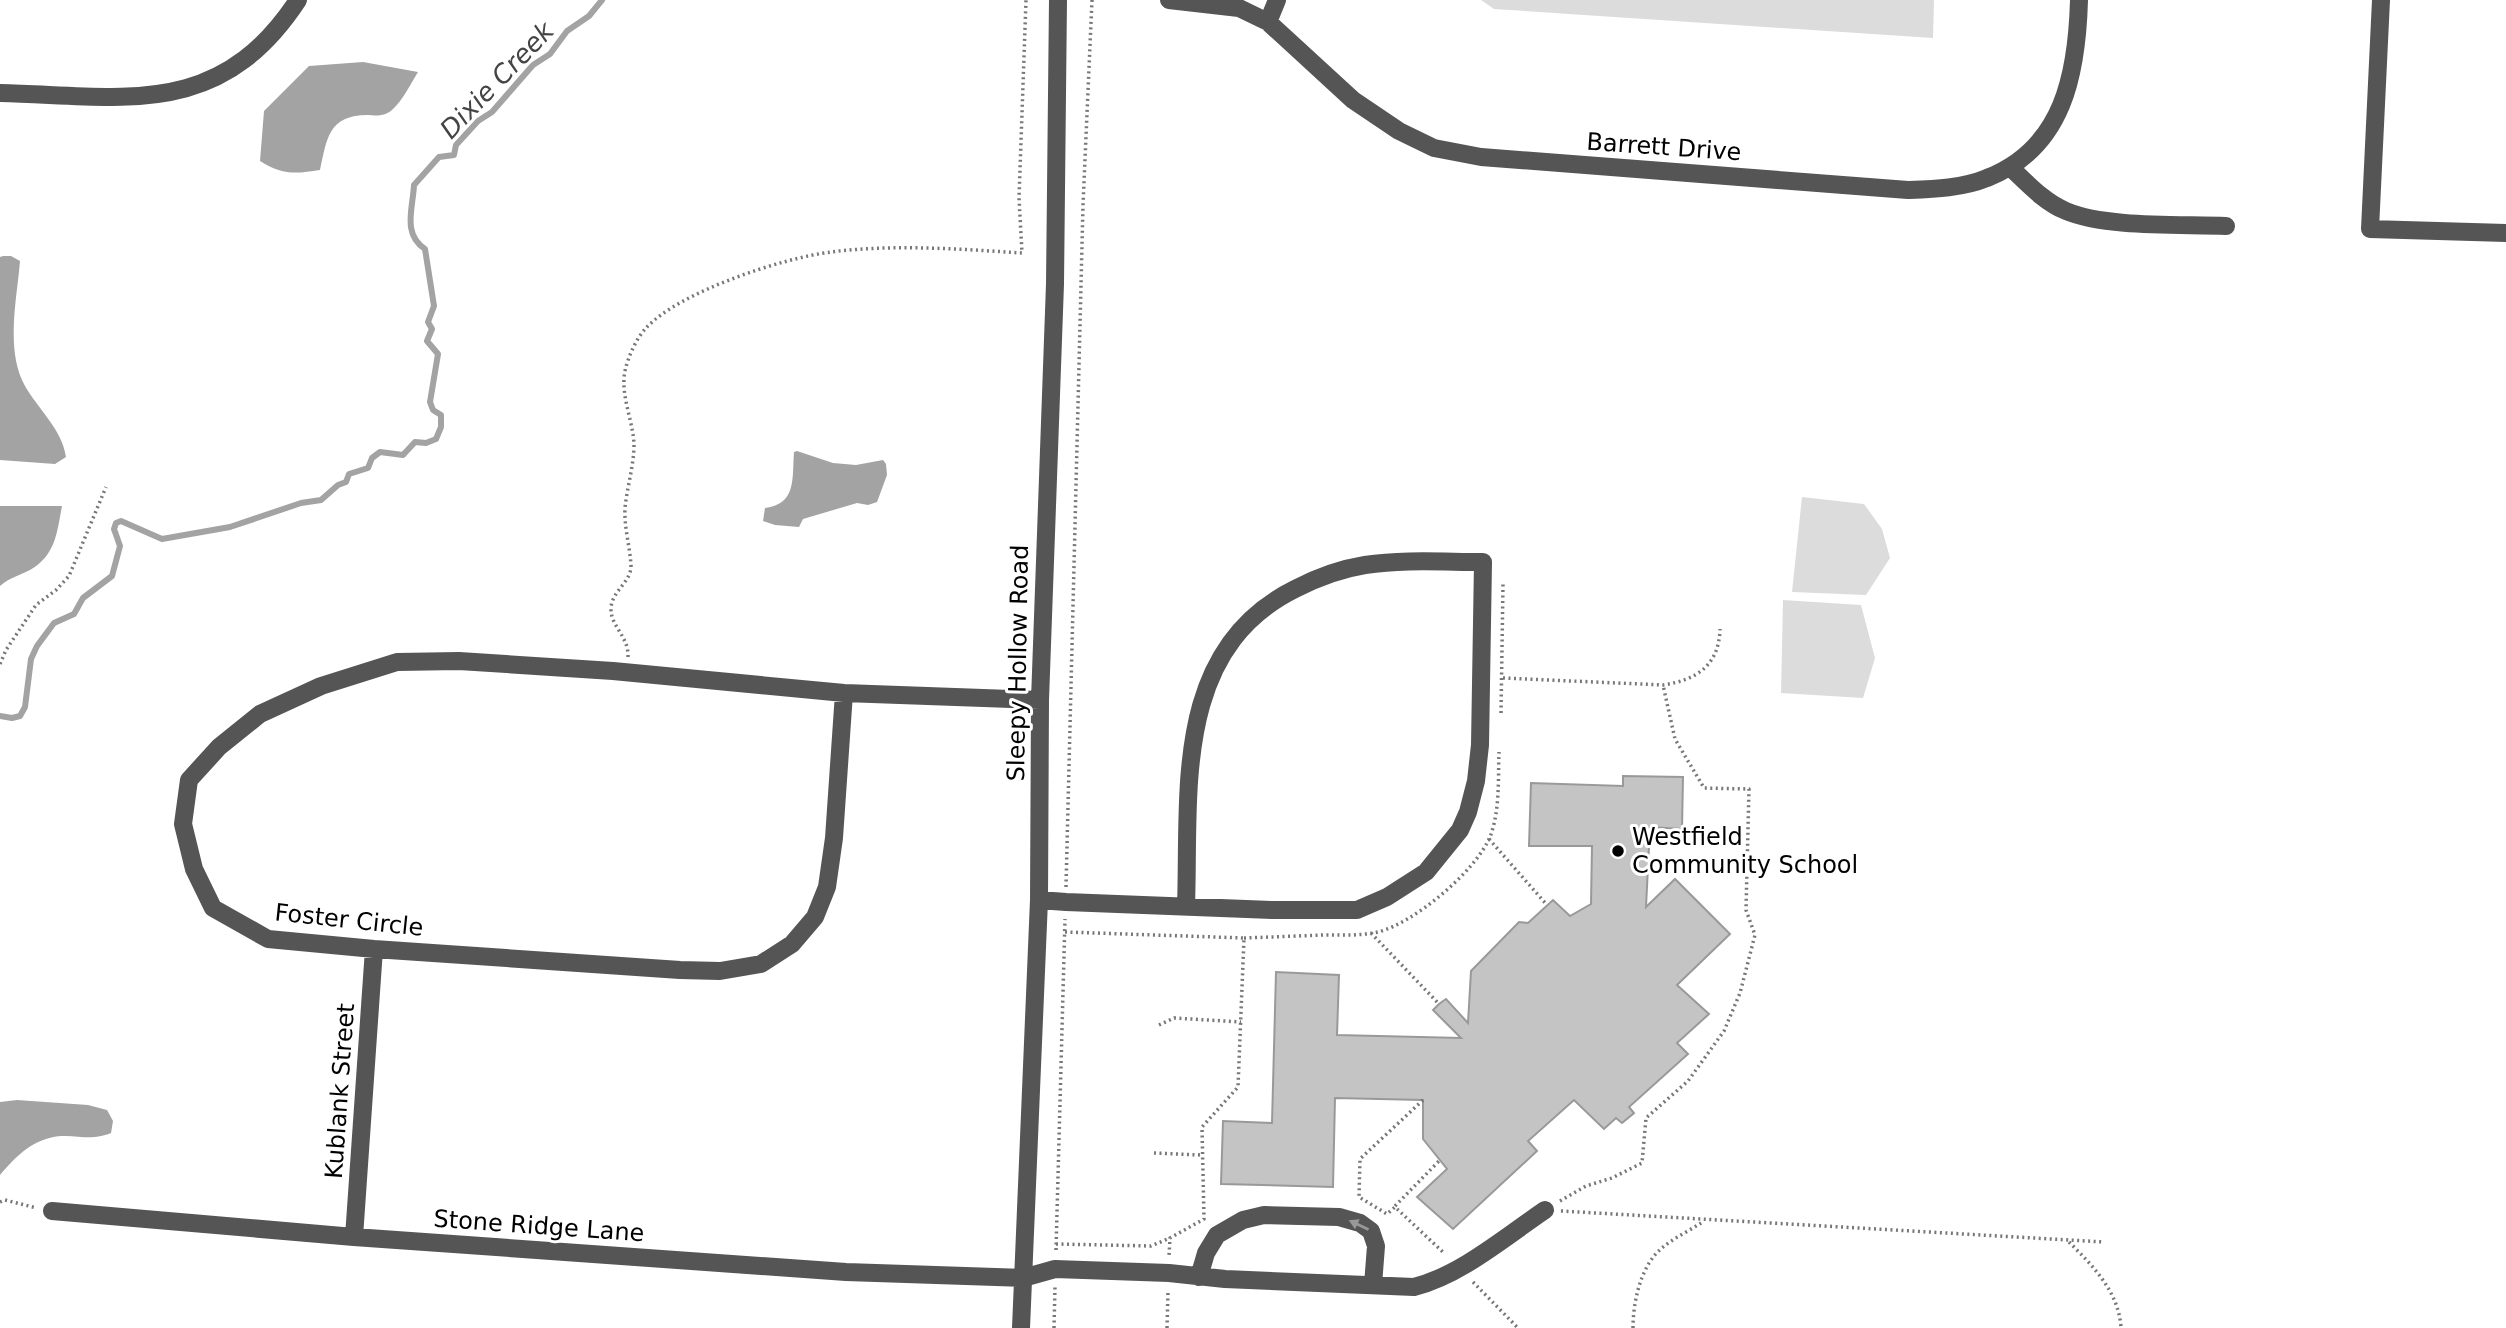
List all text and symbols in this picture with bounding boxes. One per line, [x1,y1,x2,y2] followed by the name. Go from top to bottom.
[434,15,561,144] water label: Dixie Creek
[1586,128,1742,166] street label: Barrett Drive
[1002,544,1034,782] street label: Sleepy Hollow Road
[1632,823,1858,879] place label: Westfield Community School
[1610,843,1626,859] marker: Westfield Community School
[273,898,425,942] street label: Foster Circle
[320,1002,360,1180] street label: Kublank Street
[433,1205,645,1247] street label: Stone Ridge Lane
[1349,1219,1369,1231] one-way arrow

